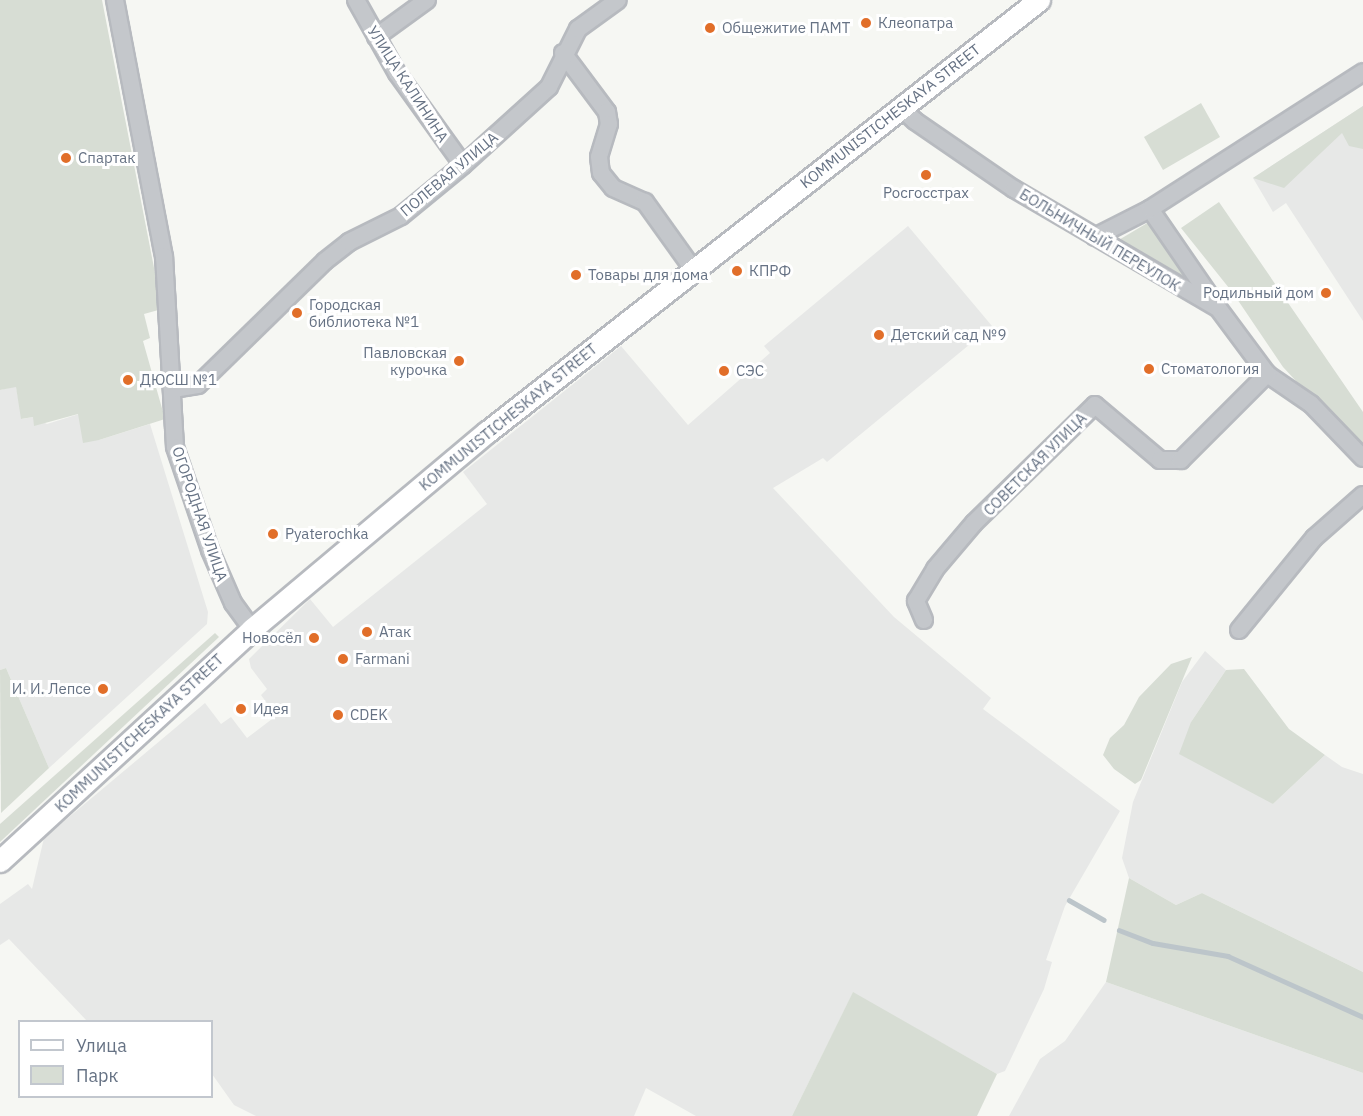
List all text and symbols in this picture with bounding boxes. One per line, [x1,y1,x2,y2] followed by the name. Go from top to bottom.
[878,14,953,32] place label: Клеопатра
[859,16,873,30] marker: Клеопатра
[722,19,850,37] place label: Общежитие ПАМТ
[703,21,717,35] marker: Общежитие ПАМТ
[364,22,452,146] street label: УЛИЦА КАЛИНИНА
[796,40,984,192] street label: KOMMUNISTICHESKAYA STREET
[397,128,501,220] street label: ПОЛЕВАЯ УЛИЦА
[78,149,136,167] place label: Спартак
[59,151,73,165] marker: Спартак
[919,168,933,182] marker: Росгосстрах
[883,184,969,202] place label: Росгосстрах
[1016,185,1184,295] street label: БОЛЬНИЧНЫЙ ПЕРЕУЛОК
[749,262,791,280] place label: КПРФ
[730,264,744,278] marker: КПРФ
[588,266,708,284] place label: Товары для дома
[569,268,583,282] marker: Товары для дома
[1203,284,1314,302] place label: Родильный дом
[1319,286,1333,300] marker: Родильный дом
[309,295,419,330] place label: Городская библиотека №1
[290,306,304,320] marker: Городская библиотека №1
[891,326,1007,344] place label: Детский сад №9
[872,328,886,342] marker: Детский сад №9
[415,340,601,494] street label: KOMMUNISTICHESKAYA STREET
[363,343,447,378] place label: Павловская курочка
[452,354,466,368] marker: Павловская курочка
[1161,360,1259,378] place label: Cтоматология
[736,362,764,380] place label: СЭС
[1142,362,1156,376] marker: Cтоматология
[717,364,731,378] marker: СЭС
[140,371,217,389] place label: ДЮСШ №1
[121,373,135,387] marker: ДЮСШ №1
[980,409,1090,519] street label: СОВЕТСКАЯ УЛИЦА
[168,444,232,584] street label: ОГОРОДНАЯ УЛИЦА
[285,525,369,543] place label: Pyaterochka
[266,527,280,541] marker: Pyaterochka
[379,623,411,641] place label: Атак
[360,625,374,639] marker: Атак
[242,629,302,647] place label: Новосёл
[307,631,321,645] marker: Новосёл
[51,650,227,816] street label: KOMMUNISTICHESKAYA STREET
[355,650,410,668] place label: Farmani
[336,652,350,666] marker: Farmani
[12,680,91,698] place label: И. И. Лепсе
[96,682,110,696] marker: И. И. Лепсе
[253,700,289,718] place label: Идея
[234,702,248,716] marker: Идея
[350,706,388,724] place label: CDEK
[331,708,345,722] marker: CDEK
[18,1020,213,1098] legend
[76,1034,127,1057] text: Улица
[76,1064,118,1087] text: Парк

